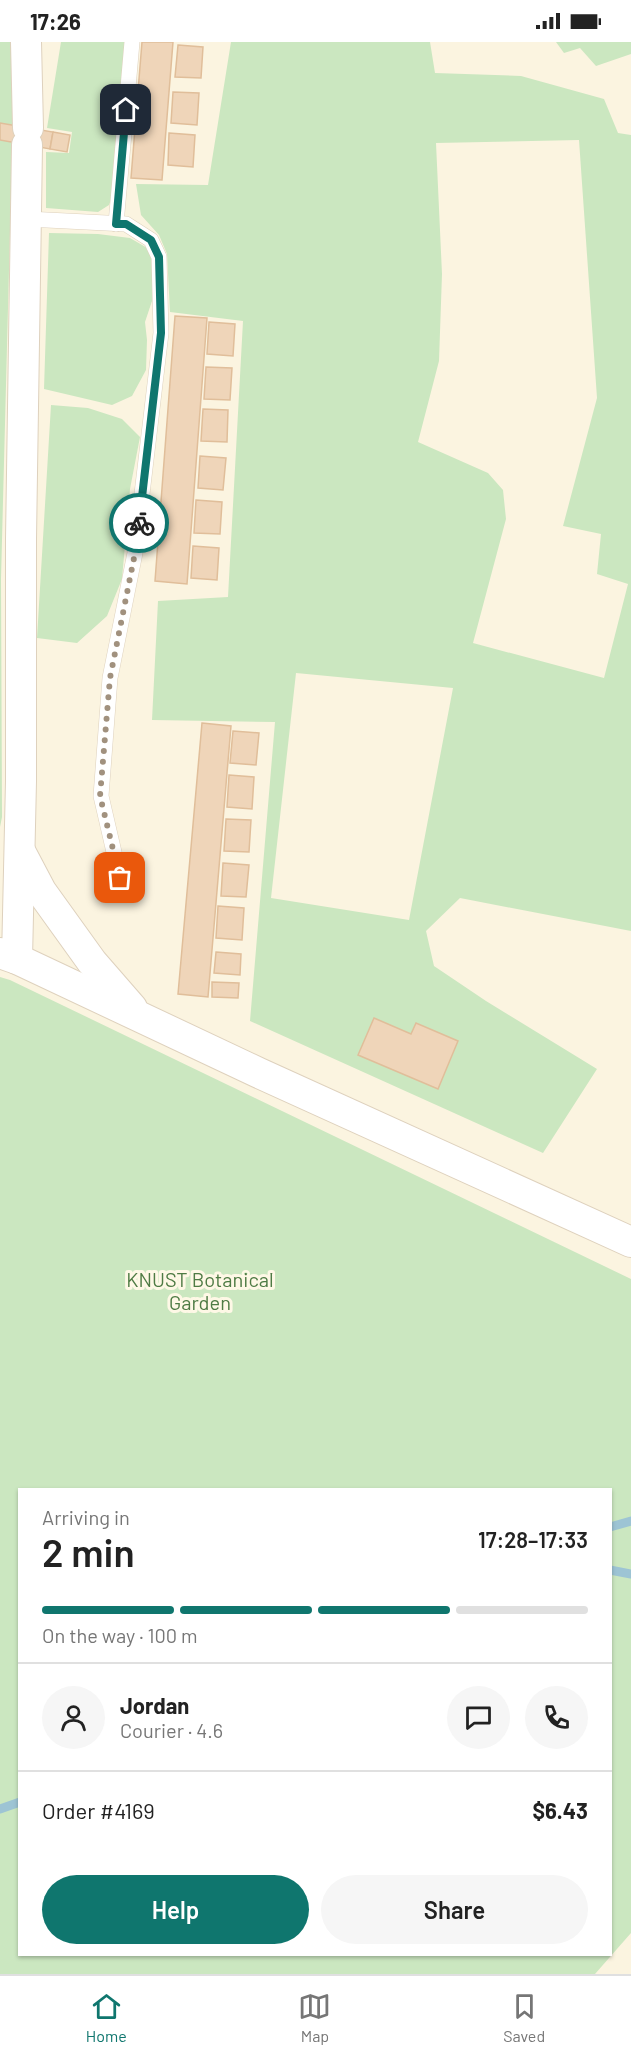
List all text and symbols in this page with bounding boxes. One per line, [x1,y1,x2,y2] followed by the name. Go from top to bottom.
[30,8,81,34] text: 17:26
[100,84,151,135] pin
[109,93,142,126] icon: home
[109,493,169,553] courier
[123,507,156,540] icon: bike
[94,852,145,903] pin
[103,861,136,894] icon: bag
[126,1267,274,1314] park label: KNUST Botanical Garden
[42,1505,130,1529] text: Arriving in
[478,1526,588,1552] text: 17:28–17:33
[42,1528,135,1575] text: 2 min
[42,1623,198,1647] text: On the way · 100 m
[42,1686,105,1749] button: person
[447,1686,510,1749] button: chat
[525,1686,588,1749] button: phone
[120,1692,189,1718] text: Jordan
[120,1718,223,1742] text: Courier · 4.6
[42,1797,155,1823] text: Order #4169
[532,1797,588,1823] text: $6.43
[42,1875,309,1944] button: Help
[321,1875,588,1944] button: Share
[86,1990,127,2045] tab: Home
[298,1990,331,2045] tab: Map
[503,1990,545,2045] tab: Saved

